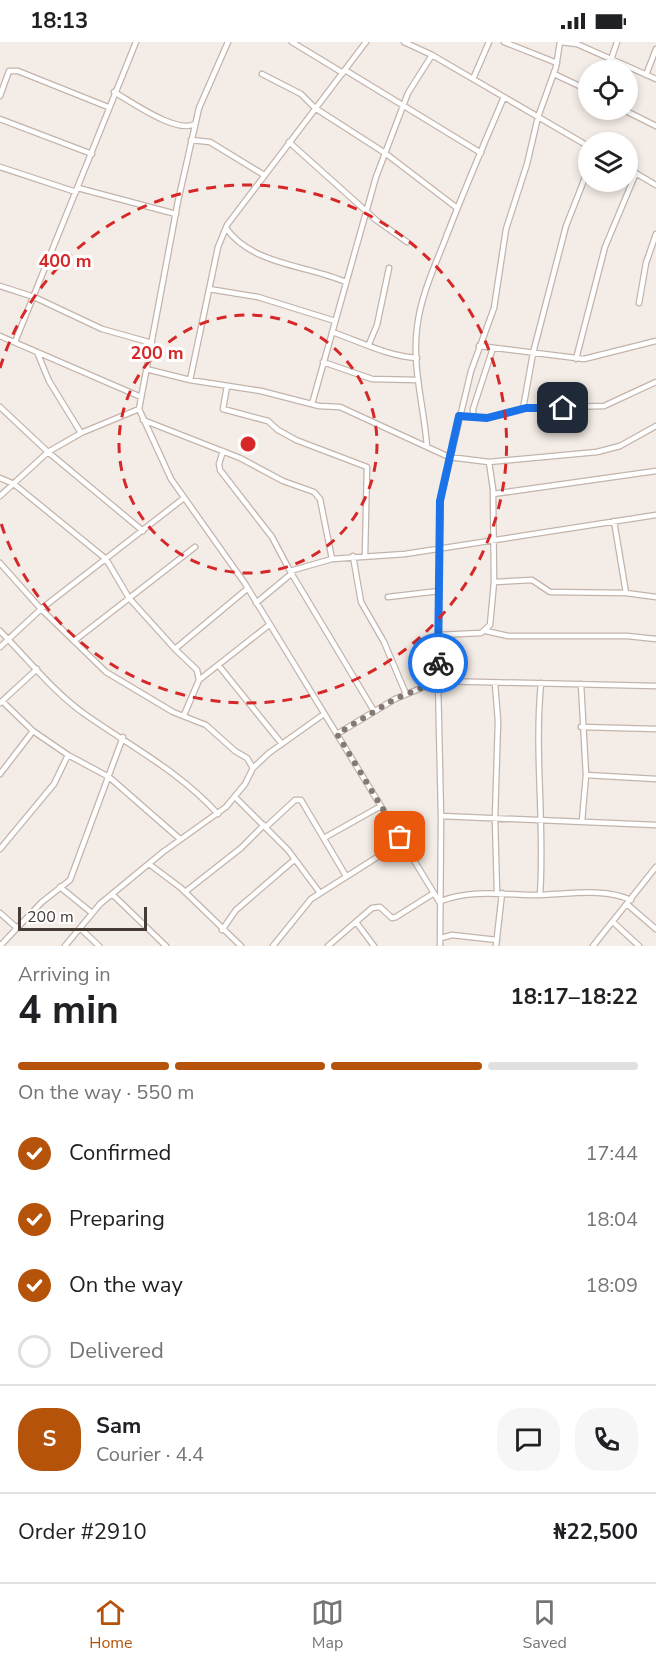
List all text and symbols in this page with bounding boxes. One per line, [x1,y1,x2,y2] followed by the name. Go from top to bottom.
[30,6,88,36] text: 18:13
[578,60,638,192] map controls
[578,60,638,120] button: locate
[578,132,638,192] button: layers
[38,249,92,273] text: 400 m
[130,341,184,365] text: 200 m
[537,382,588,433] pin
[546,391,579,424] icon: home
[238,434,258,454] centre of rings
[408,633,468,693] courier
[422,647,455,680] icon: bike
[374,811,425,862] pin
[383,820,416,853] icon: bag
[18,904,147,932] scale bar
[27,906,74,928] text: 200 m
[18,961,111,988] text: Arriving in
[510,982,638,1012] text: 18:17–18:22
[18,984,119,1037] text: 4 min
[18,1079,194,1106] text: On the way · 550 m
[18,1137,51,1170] icon: check
[69,1138,171,1168] text: Confirmed
[585,1140,638,1167] text: 17:44
[18,1203,51,1236] icon: check
[69,1204,165,1234] text: Preparing
[585,1206,638,1233] text: 18:04
[18,1269,51,1302] icon: check
[69,1270,183,1300] text: On the way
[585,1272,638,1299] text: 18:09
[69,1336,164,1366] text: Delivered
[497,1408,560,1471] button: chat
[575,1408,638,1471] button: phone
[96,1411,141,1441] text: Sam
[43,1424,56,1454] text: S
[96,1441,204,1468] text: Courier · 4.4
[18,1517,147,1547] text: Order #2910
[553,1517,638,1547] text: ₦22,500
[89,1596,133,1654] tab: Home
[311,1596,344,1654] tab: Map
[523,1596,567,1654] tab: Saved

